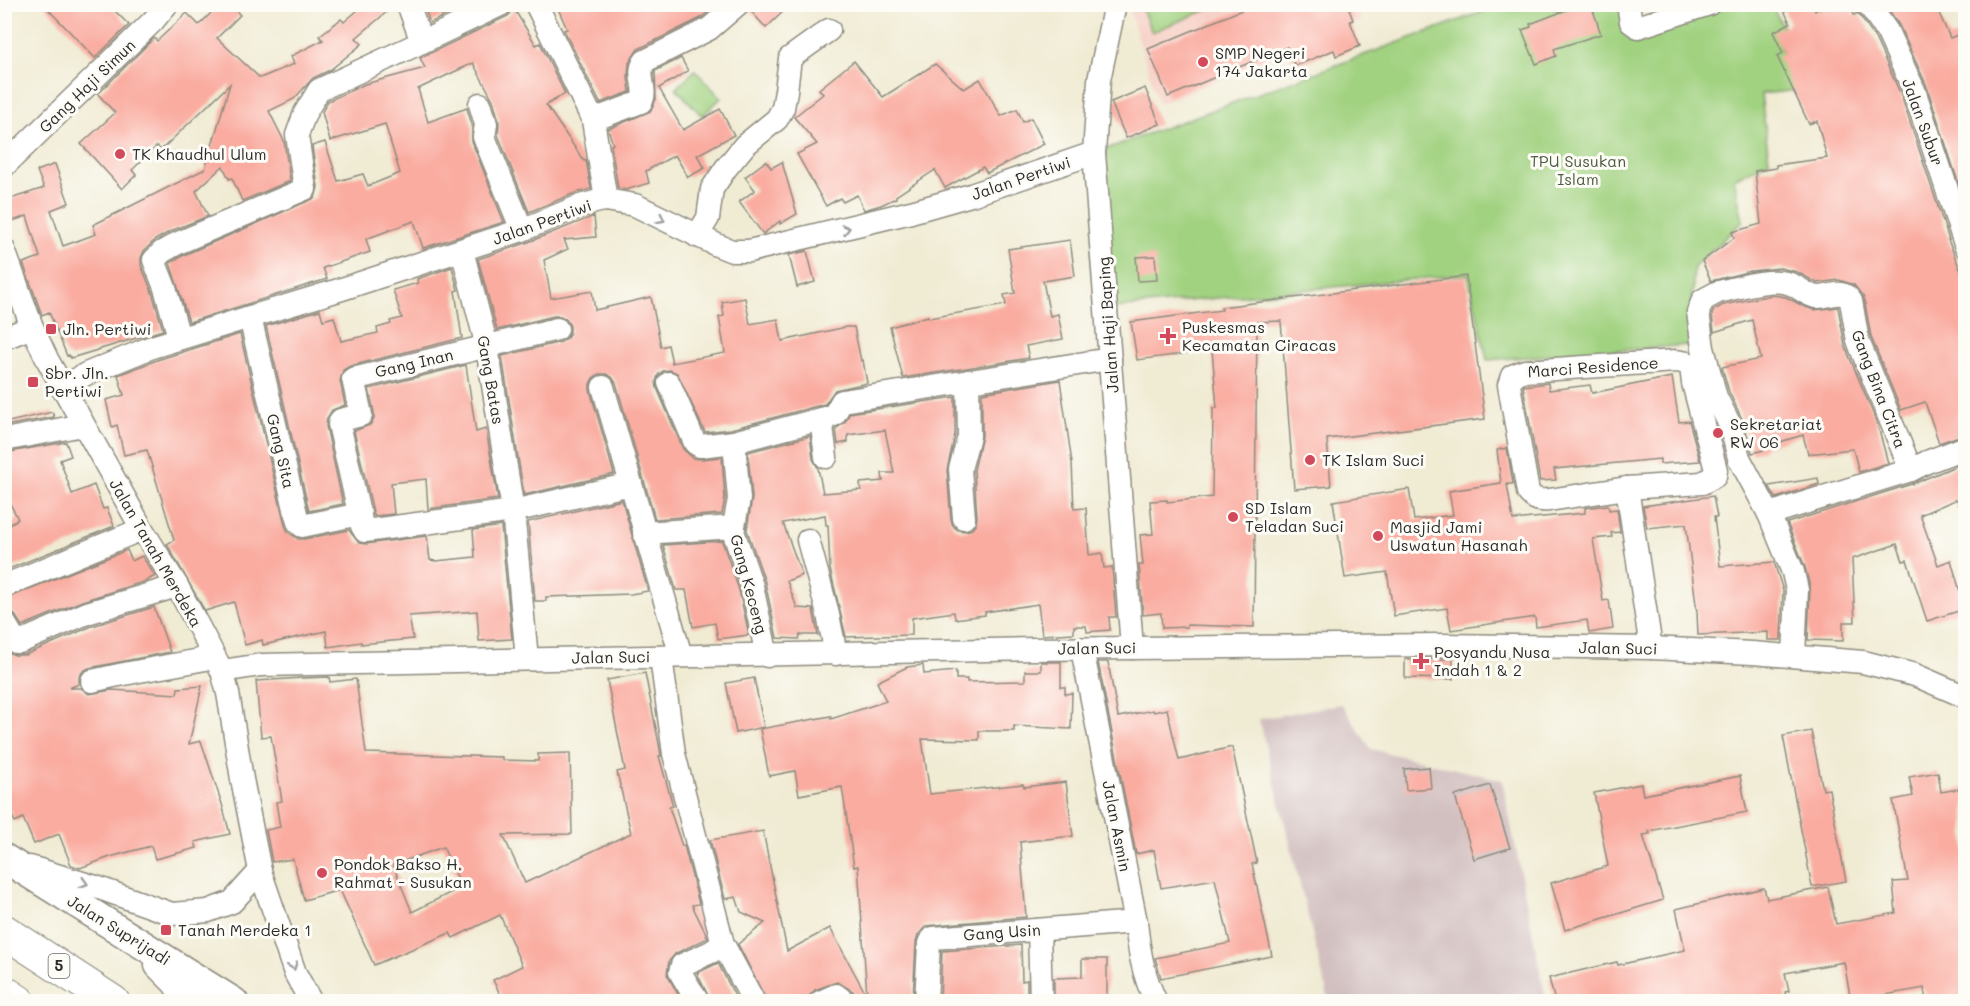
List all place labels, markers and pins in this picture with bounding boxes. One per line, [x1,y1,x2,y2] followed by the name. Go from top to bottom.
[1215,42,1308,81] place label: SMP Negeri 174 Jakarta
[1196,55,1210,69] marker: SMP Negeri 174 Jakarta
[132,143,266,164] place label: TK Khaudhul Ulum
[113,147,127,161] marker: TK Khaudhul Ulum
[1182,316,1336,355] place label: Puskesmas Kecamatan Ciracas
[63,318,151,339] place label: Jln. Pertiwi
[44,322,58,336] marker: Jln. Pertiwi
[1159,327,1177,345] marker: Puskesmas Kecamatan Ciracas
[45,362,109,401] place label: Sbr. Jln. Pertiwi
[26,375,40,389] marker: Sbr. Jln. Pertiwi
[1730,413,1822,452] place label: Sekretariat RW 06
[1711,426,1725,440] marker: Sekretariat RW 06
[1322,449,1424,470] place label: TK Islam Suci
[1303,453,1317,467] marker: TK Islam Suci
[1245,497,1344,536] place label: SD Islam Teladan Suci
[1226,510,1240,524] marker: SD Islam Teladan Suci
[1390,516,1528,555] place label: Masjid Jami Uswatun Hasanah
[1371,529,1385,543] marker: Masjid Jami Uswatun Hasanah
[1434,641,1551,680] place label: Posyandu Nusa Indah 1 & 2
[1412,652,1430,670] marker: Posyandu Nusa Indah 1 & 2
[334,853,472,892] place label: Pondok Bakso H. Rahmat - Susukan
[315,866,329,880] marker: Pondok Bakso H. Rahmat - Susukan
[178,919,311,940] place label: Tanah Merdeka 1
[159,923,173,937] marker: Tanah Merdeka 1

